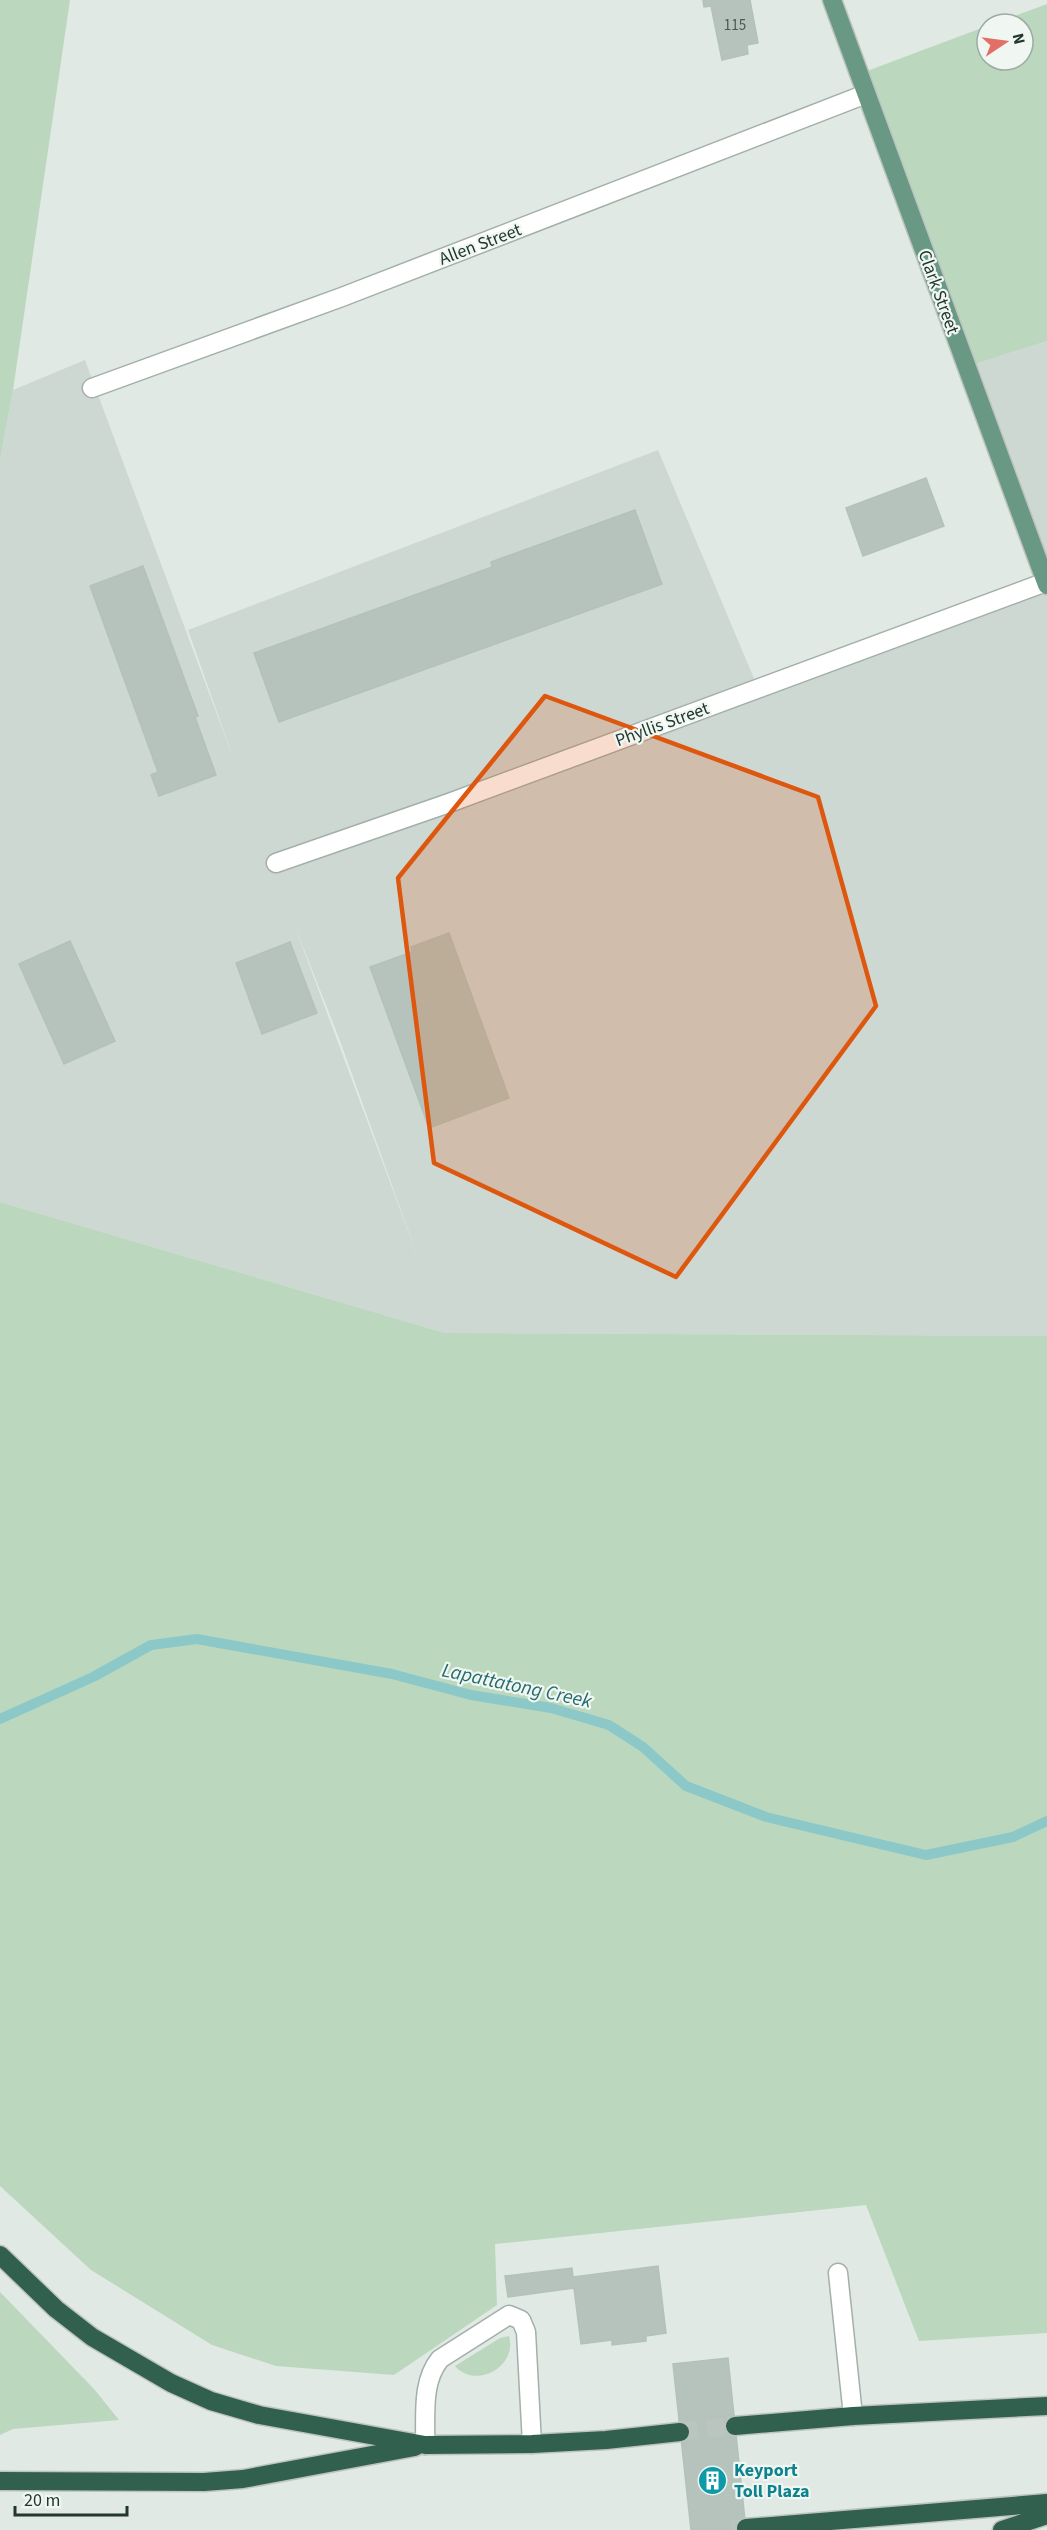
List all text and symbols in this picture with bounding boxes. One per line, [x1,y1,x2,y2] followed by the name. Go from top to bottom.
[975,12,1035,72] north arrow
[724,15,746,36] house number: 115
[1007,31,1031,47] text: N
[435,217,525,272] street label: Allen Street
[912,247,965,338] street label: Clark Street
[612,696,713,753] street label: Phyllis Street
[439,1656,595,1716] water label: Lapattatong Creek
[734,2458,809,2504] place label: Keyport Toll Plaza
[697,2464,729,2496] building icon: Keyport Toll Plaza
[15,2479,128,2517] scale bar
[24,2488,60,2513] text: 20 m

